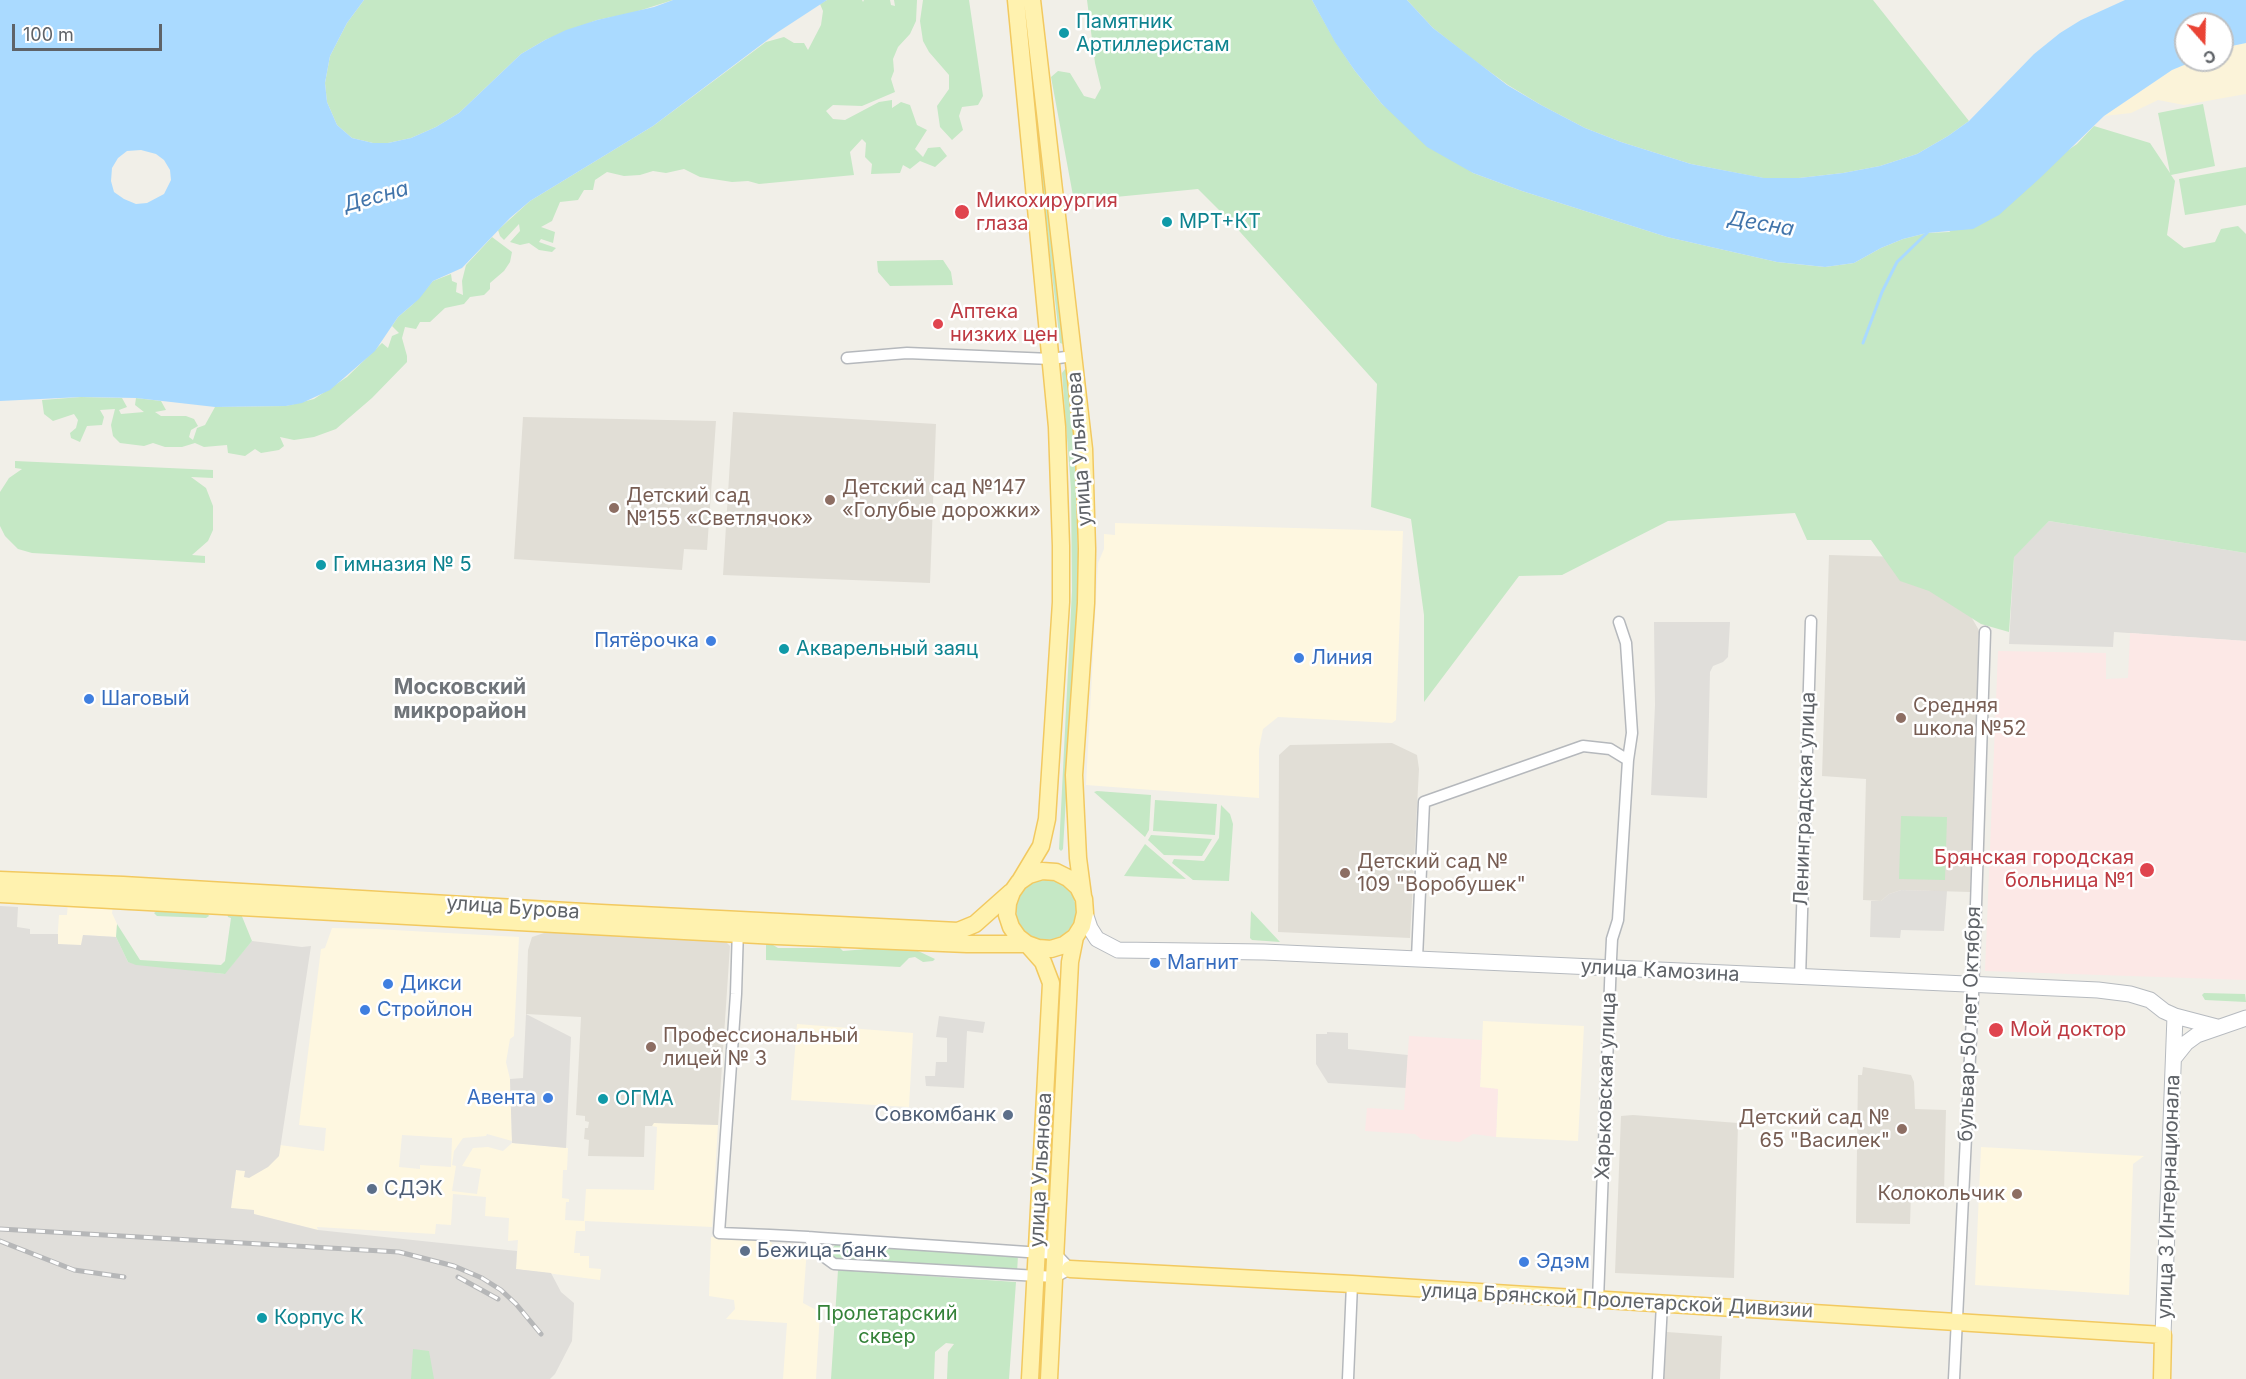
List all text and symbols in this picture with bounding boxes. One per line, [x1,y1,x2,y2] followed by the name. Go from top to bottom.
[1076,10,1230,57] place label: Памятник Артиллеристам
[15,12,165,50] scale bar
[2174,12,2234,72] north arrow
[23,24,74,45] text: 100 m
[1057,26,1071,40] marker: Памятник Артиллеристам
[2200,46,2218,68] text: С
[341,176,411,218] water label: Десна
[976,189,1118,236] place label: Микохирургия глаза
[953,203,971,221] marker: Микохирургия глаза
[1726,206,1796,242] water label: Десна
[1179,210,1261,234] place label: МРТ+КТ
[1160,215,1174,229] marker: МРТ+КТ
[950,300,1058,347] place label: Аптека низких цен
[931,317,945,331] marker: Аптека низких цен
[1063,371,1097,527] street label: улица Ульянова
[842,476,1041,523] place label: Детский сад №147 «Голубые дорожки»
[626,484,813,531] place label: Детский сад №155 «Светлячок»
[823,493,837,507] marker: Детский сад №147 «Голубые дорожки»
[607,501,621,515] marker: Детский сад №155 «Светлячок»
[333,553,472,577] place label: Гимназия № 5
[314,558,328,572] marker: Гимназия № 5
[594,629,699,653] place label: Пятёрочка
[704,634,718,648] marker: Пятёрочка
[796,637,978,661] place label: Акварельный заяц
[777,642,791,656] marker: Акварельный заяц
[1311,646,1373,670] place label: Линия
[1292,651,1306,665] marker: Линия
[393,675,527,725] district label: Московский микрорайон
[101,687,190,711] place label: Шаговый
[1789,691,1821,907] street label: Ленинградская улица
[82,692,96,706] marker: Шаговый
[1913,694,2026,741] place label: Средняя школа №52
[1894,711,1908,725] marker: Средняя школа №52
[1934,846,2134,893] place label: Брянская городская больница №1
[1357,850,1526,897] place label: Детский сад № 109 "Воробушек"
[2138,861,2156,879] marker: Брянская городская больница №1
[1338,866,1352,880] marker: Детский сад № 109 "Воробушек"
[446,891,580,925] street label: улица Бурова
[1954,906,1986,1142] street label: бульвар 50 лет Октября
[1167,951,1238,975] place label: Магнит
[1580,955,1740,987] street label: улица Камозина
[1148,956,1162,970] marker: Магнит
[400,972,462,996] place label: Дикси
[381,977,395,991] marker: Дикси
[1591,992,1621,1180] street label: Харьковская улица
[377,998,473,1022] place label: Стройлон
[358,1003,372,1017] marker: Стройлон
[2010,1018,2126,1042] place label: Мой доктор
[1987,1021,2005,1039] marker: Мой доктор
[663,1024,858,1071] place label: Профессиональный лицей № 3
[644,1040,658,1054] marker: Профессиональный лицей № 3
[2153,1074,2185,1320] street label: улица 3 Интернационала
[467,1086,536,1110] place label: Авента
[615,1087,674,1111] place label: ОГМА
[541,1091,555,1105] marker: Авента
[596,1092,610,1106] marker: ОГМА
[1025,1092,1057,1248] street label: улица Ульянова
[875,1103,996,1127] place label: Совкомбанк
[1739,1106,1890,1153] place label: Детский сад № 65 "Василек"
[1001,1108,1015,1122] marker: Совкомбанк
[1895,1122,1909,1136] marker: Детский сад № 65 "Василек"
[384,1177,443,1201] place label: СДЭК
[365,1182,379,1196] marker: СДЭК
[1878,1182,2005,1206] place label: Колокольчик
[2010,1187,2024,1201] marker: Колокольчик
[757,1239,887,1263] place label: Бежица-банк
[738,1244,752,1258] marker: Бежица-банк
[1536,1250,1590,1274] place label: Эдэм
[1517,1255,1531,1269] marker: Эдэм
[1420,1279,1814,1323] street label: улица Брянской Пролетарской Дивизии
[817,1302,957,1349] park label: Пролетарский сквер
[274,1306,364,1330] place label: Корпус К
[255,1311,269,1325] marker: Корпус К

